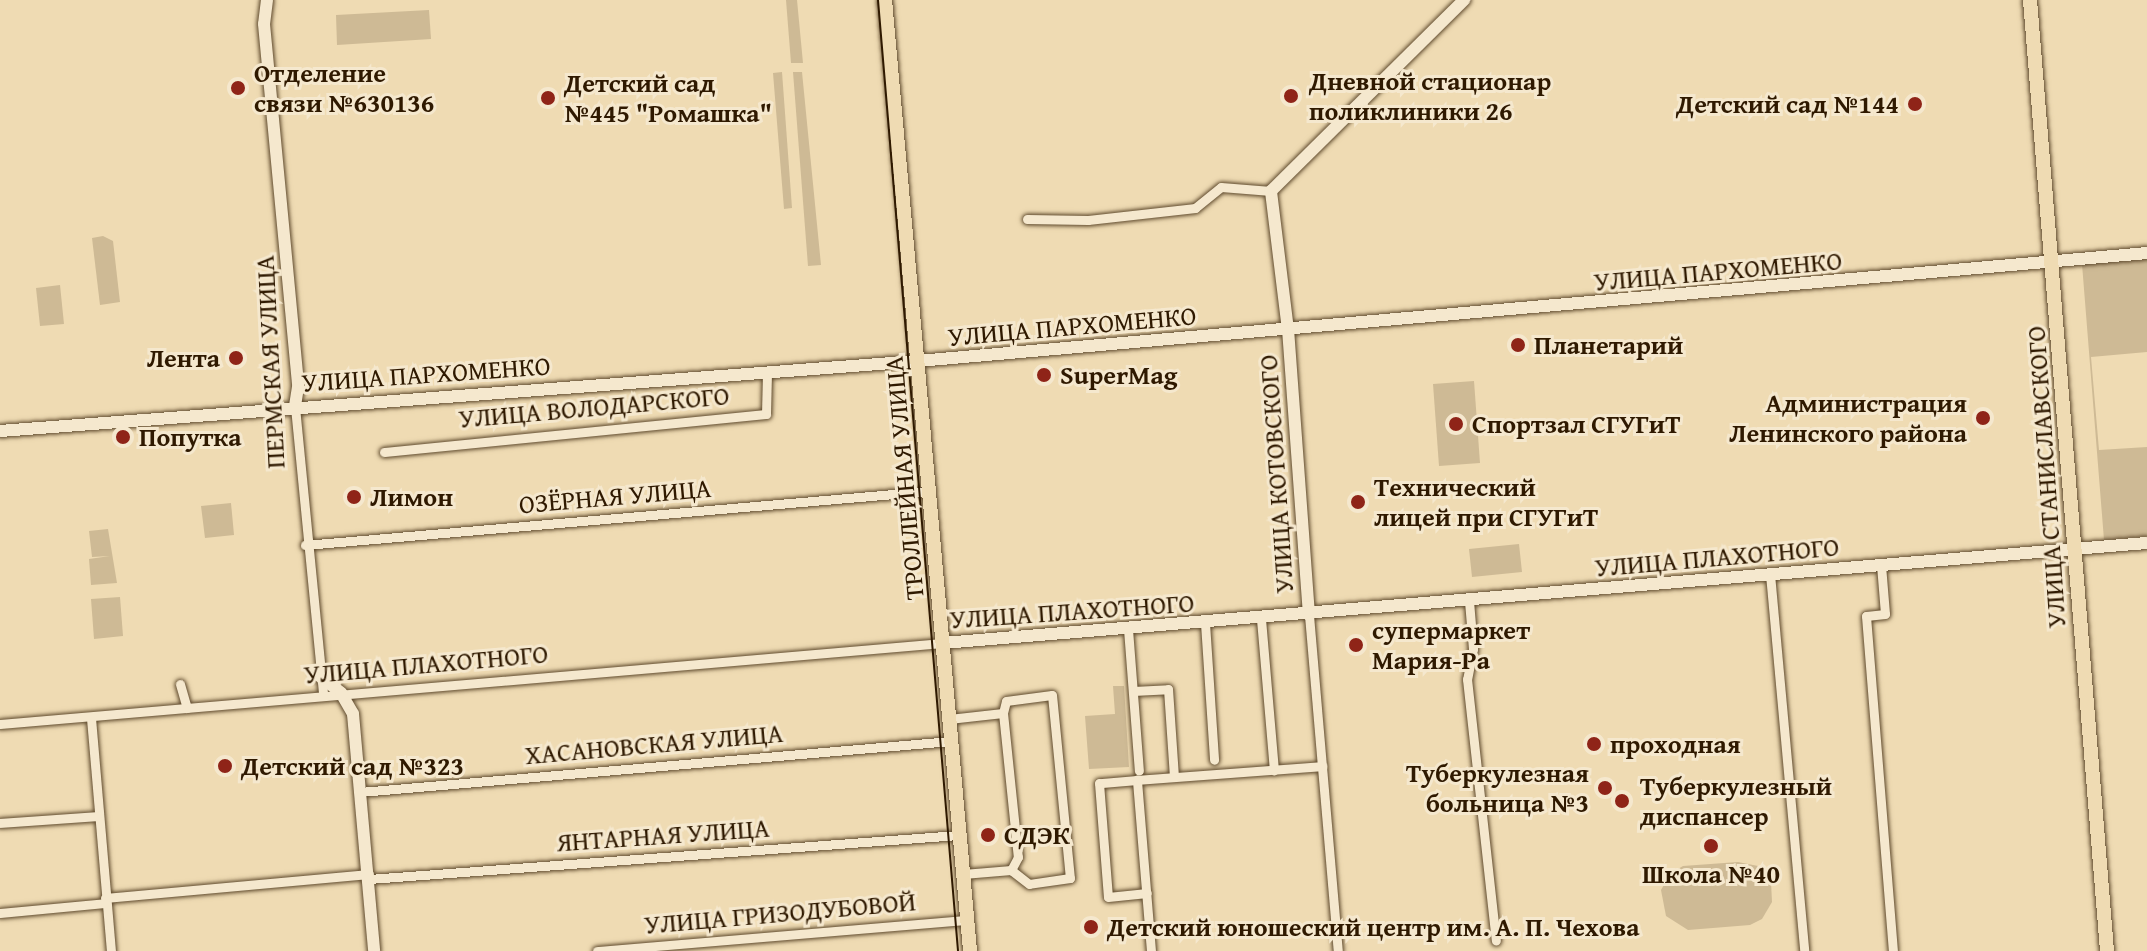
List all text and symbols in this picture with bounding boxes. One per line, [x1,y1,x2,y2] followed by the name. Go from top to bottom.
[254,57,434,118] place label: Отделение связи №630136
[1309,65,1551,126] place label: Дневной стационар поликлиники 26
[564,67,772,128] place label: Детский сад №445 "Ромашка"
[229,79,247,97] marker: Отделение связи №630136
[1280,85,1302,107] marker: Дневной стационар поликлиники 26
[1676,88,1899,120] place label: Детский сад №144
[539,89,557,107] marker: Детский сад №445 "Ромашка"
[1906,95,1924,113] marker: Детский сад №144
[1593,245,1843,297] street label: УЛИЦА ПАРХОМЕНКО
[249,255,291,469] street label: ПЕРМСКАЯ УЛИЦА
[947,300,1197,352] street label: УЛИЦА ПАРХОМЕНКО
[2020,325,2072,629] street label: УЛИЦА СТАНИСЛАВСКОГО
[1534,329,1683,361] place label: Планетарий
[1509,336,1527,354] marker: Планетарий
[147,342,220,374] place label: Лента
[227,349,245,367] marker: Лента
[301,350,551,398] street label: УЛИЦА ПАРХОМЕНКО
[1252,354,1300,594] street label: УЛИЦА КОТОВСКОГО
[878,355,930,601] street label: ТРОЛЛЕЙНАЯ УЛИЦА
[1060,359,1177,391] place label: SuperMag
[1035,366,1053,384] marker: SuperMag
[457,380,731,434] street label: УЛИЦА ВОЛОДАРСКОГО
[1729,387,1967,448] place label: Администрация Ленинского района
[1472,408,1680,440] place label: Спортзал СГУГиТ
[1974,409,1992,427] marker: Администрация Ленинского района
[1447,415,1465,433] marker: Спортзал СГУГиТ
[139,421,242,453] place label: Попутка
[114,428,132,446] marker: Попутка
[1374,471,1598,532] place label: Технический лицей при СГУГиТ
[518,472,712,520] street label: ОЗЁРНАЯ УЛИЦА
[370,481,453,513] place label: Лимон
[345,488,363,506] marker: Лимон
[1349,493,1367,511] marker: Технический лицей при СГУГиТ
[1594,531,1840,583] street label: УЛИЦА ПЛАХОТНОГО
[949,587,1195,635] street label: УЛИЦА ПЛАХОТНОГО
[1372,614,1530,676] place label: супермаркет Мария-Ра
[1347,636,1365,654] marker: супермаркет Мария-Ра
[303,638,549,690] street label: УЛИЦА ПЛАХОТНОГО
[524,717,784,771] street label: ХАСАНОВСКАЯ УЛИЦА
[1610,728,1741,760] place label: проходная
[1585,735,1603,753] marker: проходная
[241,750,464,782] place label: Детский сад №323
[216,757,234,775] marker: Детский сад №323
[1406,757,1589,818] place label: Туберкулезная больница №3
[1640,770,1832,832] place label: Туберкулезный диспансер
[1596,779,1614,797] marker: Туберкулезная больница №3
[1611,790,1633,812] marker: Туберкулезный диспансер
[556,812,770,858] street label: ЯНТАРНАЯ УЛИЦА
[1004,819,1070,851] place label: СДЭК
[979,826,997,844] marker: СДЭК
[1702,837,1720,855] marker: Школа №40
[1642,858,1780,890] place label: Школа №40
[643,886,917,940] street label: УЛИЦА ГРИЗОДУБОВОЙ
[1107,911,1640,943] place label: Детский юношеский центр им. А. П. Чехова
[1082,918,1100,936] marker: Детский юношеский центр им. А. П. Чехова

